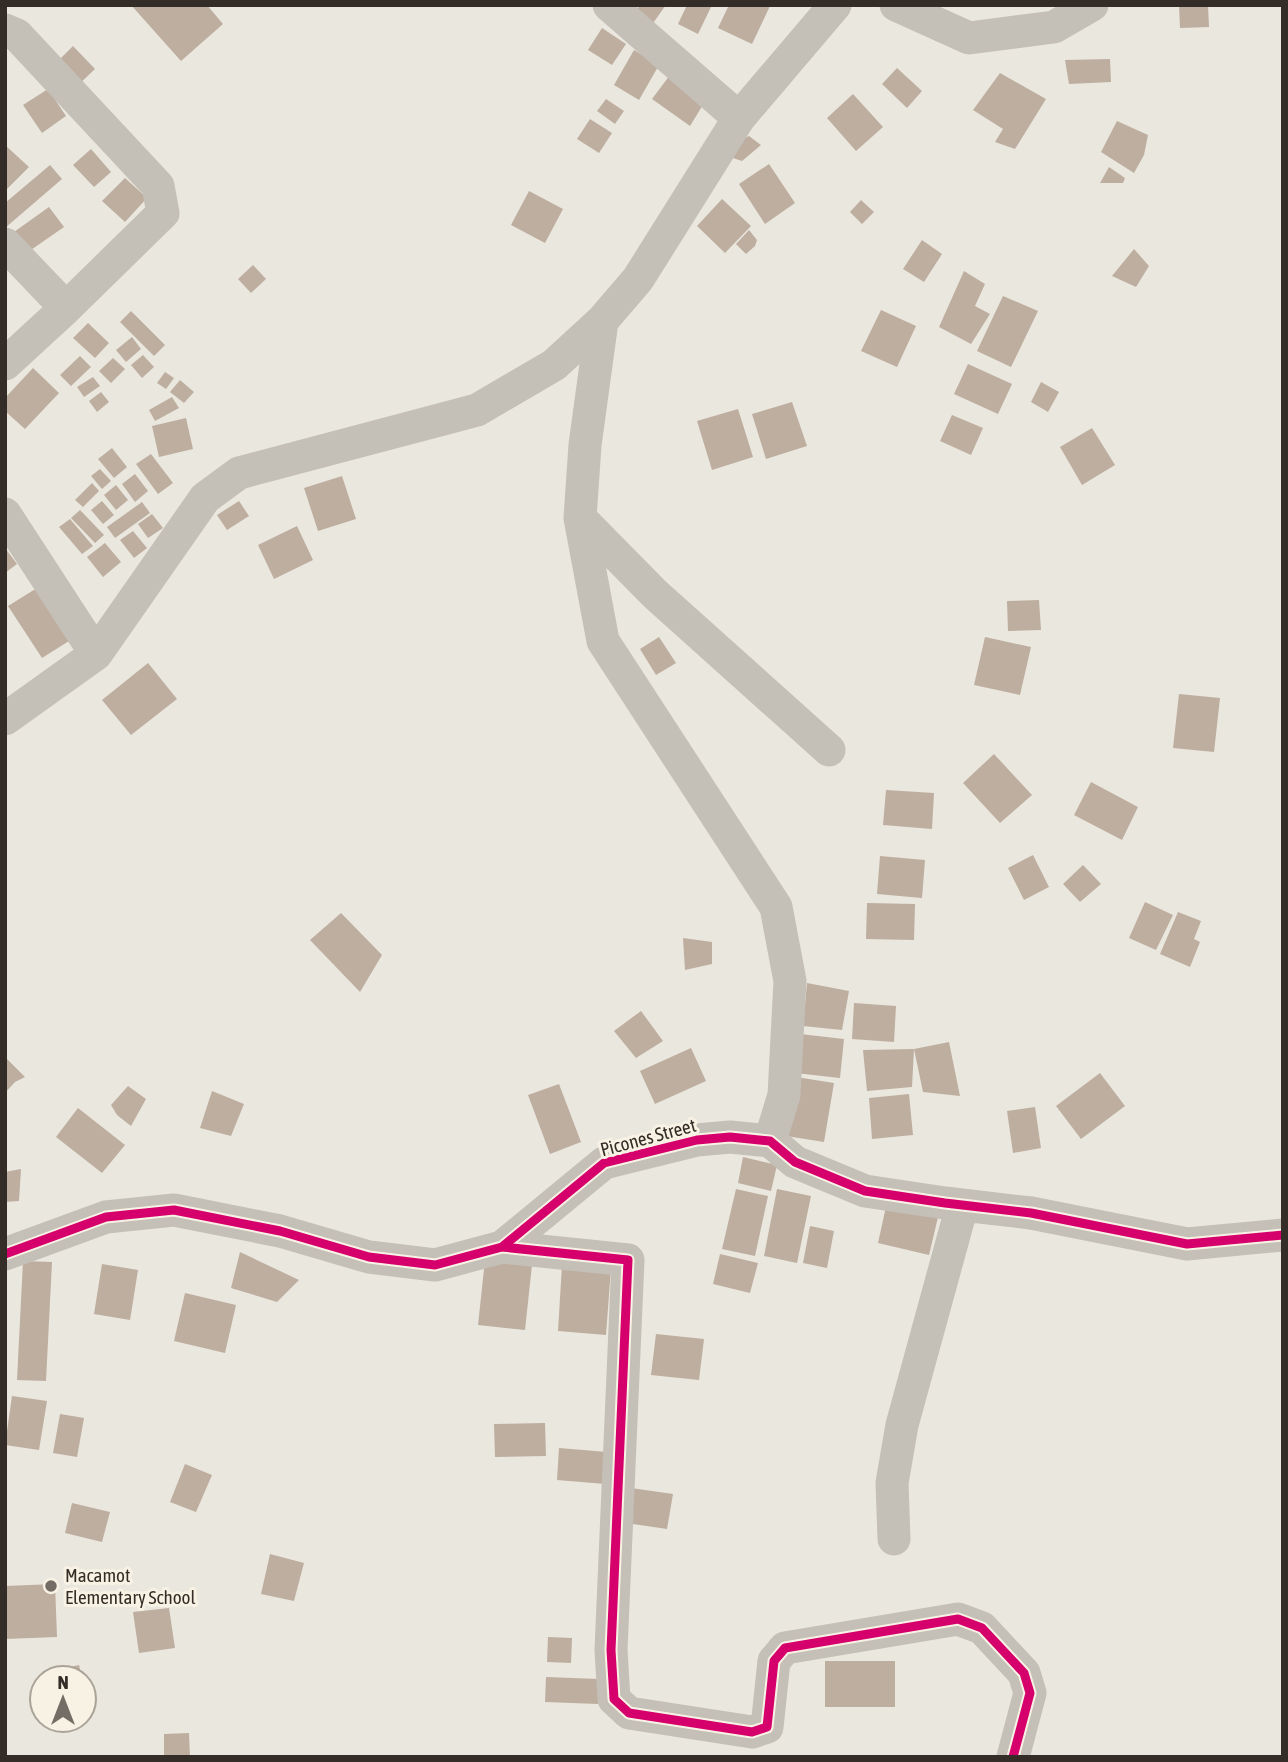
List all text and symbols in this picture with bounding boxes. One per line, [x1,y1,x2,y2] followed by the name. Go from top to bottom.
[598,1114,698,1160] street label: Picones Street
[65,1564,196,1608] place label: Macamot Elementary School
[43,1578,59,1594] marker: Macamot Elementary School
[28,1664,98,1734] north arrow
[57,1671,69,1693] text: N

